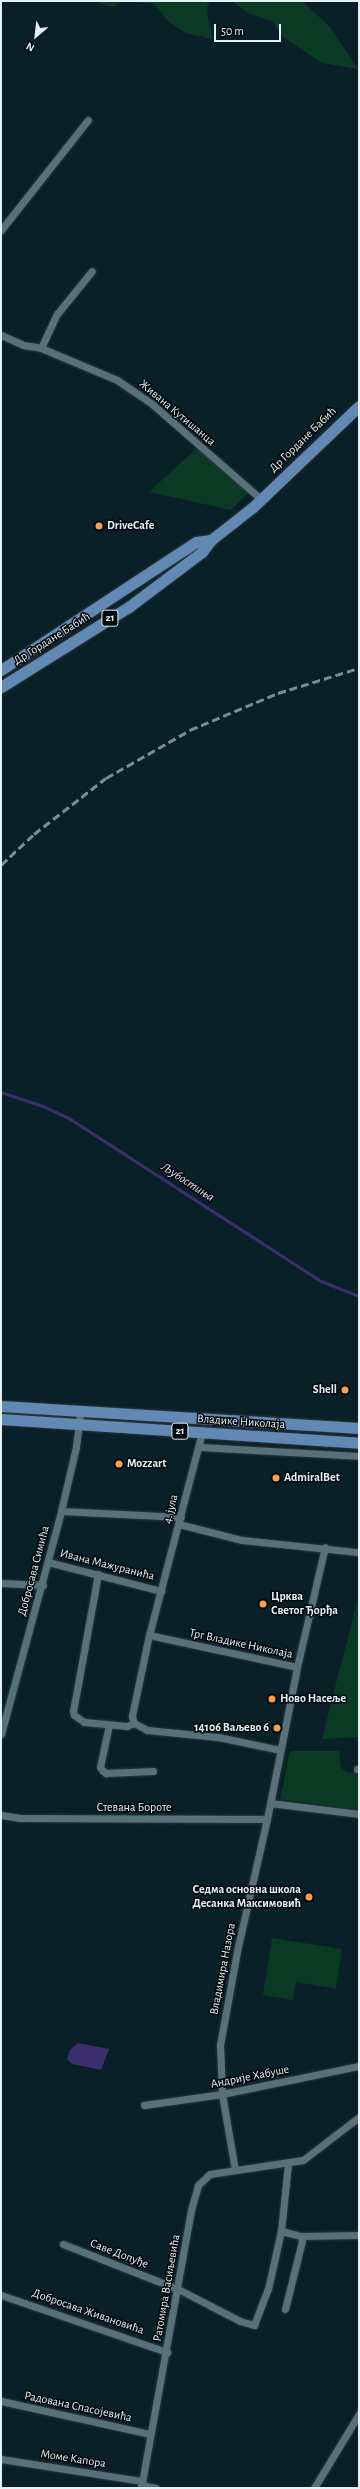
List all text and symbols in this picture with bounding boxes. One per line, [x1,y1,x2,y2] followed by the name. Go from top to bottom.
[16,16,56,56] north arrow
[216,16,283,42] scale bar
[221,25,244,37] text: 50 m
[24,40,36,54] text: N
[136,377,218,449] street label: Живана Кутишанца
[266,404,340,476] street label: Др Гордане Бабић
[107,519,154,533] place label: DriveCafe
[94,521,104,531] marker: DriveCafe
[101,609,119,627] road number: 21
[11,610,93,668] street label: Др Гордане Бабић
[157,1160,217,1206] water label: Љубостиња
[313,1383,337,1397] place label: Shell
[340,1385,350,1395] marker: Shell
[196,1412,286,1432] street label: Владике Николаја
[171,1422,189,1440] road number: 21
[127,1457,166,1471] place label: Mozzart
[114,1459,124,1469] marker: Mozzart
[284,1471,340,1485] place label: AdmiralBet
[271,1473,281,1483] marker: AdmiralBet
[160,1493,182,1525] street label: 4. јула
[15,1524,53,1618] street label: Добросава Симића
[58,1546,156,1584] street label: Ивана Мажуранића
[271,1590,338,1618] place label: Црква Светог Ђорђа
[258,1599,268,1609] marker: Црква Светог Ђорђа
[188,1626,294,1662] street label: Трг Владике Николаја
[280,1692,346,1706] place label: Ново Насеље
[267,1694,277,1704] marker: Ново Насеље
[194,1721,269,1735] place label: 14106 Ваљево 6
[272,1723,282,1733] marker: 14106 Ваљево 6
[96,1801,172,1815] street label: Стевана Бороте
[192,1883,301,1911] place label: Седма основна школа Десанка Максимовић
[304,1892,314,1902] marker: Седма основна школа Десанка Максимовић
[207,1922,239,2016] street label: Владимира Назора
[209,2062,291,2092] street label: Андрије Хабуше
[150,2233,184,2343] street label: Ратомира Васиљевића
[88,2236,150,2272] street label: Саве Допуђе
[30,2286,146,2338] street label: Добросава Живановића
[23,2389,133,2425] street label: Радована Спасојевића
[39,2447,107,2471] street label: Моме Капора

